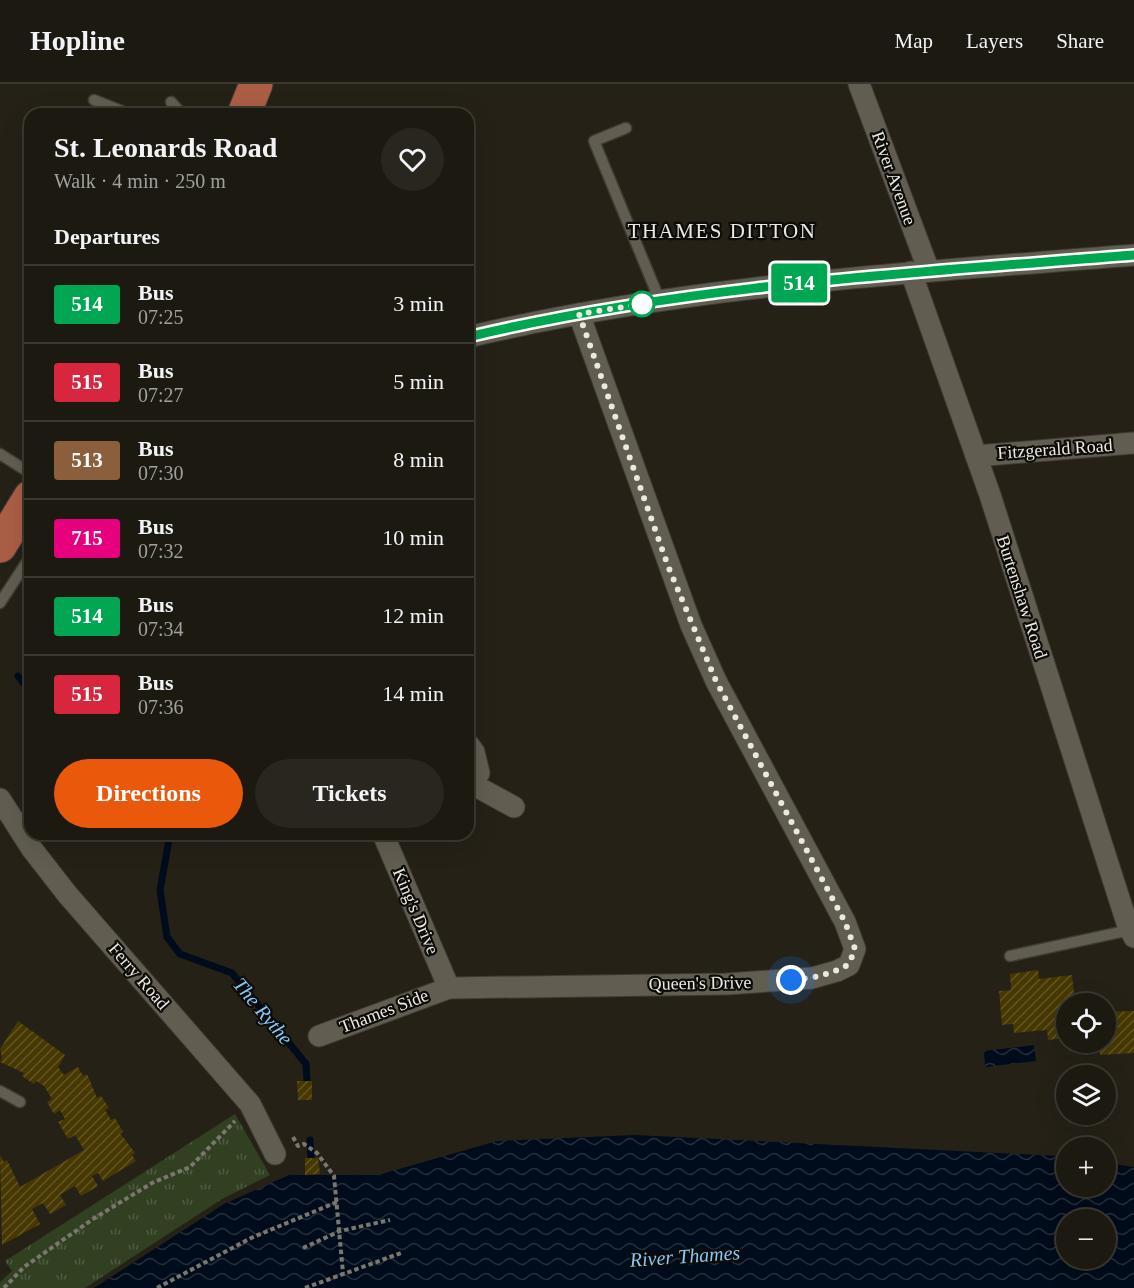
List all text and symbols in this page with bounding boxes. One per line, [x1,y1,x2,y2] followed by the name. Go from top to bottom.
[30,25,125,56] text: Hopline
[895,29,933,53] text: Map
[966,29,1023,53] text: Layers
[1056,29,1104,53] text: Share
[381,128,444,191] button: heart
[868,128,920,228] street label: River Avenue
[54,132,277,163] text: St. Leonards Road
[54,170,226,192] text: Walk · 4 min · 250 m
[628,219,816,243] district label: THAMES DITTON
[54,224,160,249] text: Departures
[764,264,834,302] line badge: 514
[783,271,815,295] text: 514
[138,280,173,305] text: Bus
[393,291,444,316] text: 3 min
[629,291,655,317] unlabelled marker
[71,292,103,316] text: 514
[138,306,184,328] text: 07:25
[138,358,173,383] text: Bus
[393,369,444,394] text: 5 min
[71,370,103,394] text: 515
[138,384,184,406] text: 07:27
[997,435,1113,463] street label: Fitzgerald Road
[138,436,173,461] text: Bus
[393,447,444,472] text: 8 min
[71,448,103,472] text: 513
[138,462,184,484] text: 07:30
[138,514,173,539] text: Bus
[382,525,444,550] text: 10 min
[71,526,103,550] text: 715
[993,533,1051,661] street label: Burtenshaw Road
[138,540,184,562] text: 07:32
[138,592,173,617] text: Bus
[382,603,444,628] text: 12 min
[71,604,103,628] text: 514
[138,618,184,640] text: 07:34
[138,670,173,695] text: Bus
[382,681,444,706] text: 14 min
[71,682,103,706] text: 515
[138,696,184,718] text: 07:36
[54,759,243,828] button: Directions
[255,759,444,828] button: Tickets
[389,865,443,957] street label: King's Drive
[105,939,173,1013] street label: Ferry Road
[776,965,806,995] your location
[648,972,752,994] street label: Queen's Drive
[228,973,297,1050] water label: The Rythe
[337,985,431,1037] street label: Thames Side
[1056,993,1116,1269] map controls
[1056,993,1116,1053] button: locate
[1056,1065,1116,1125] button: layers
[1056,1137,1116,1197] button: +
[1056,1209,1116,1269] button: −
[628,1241,741,1271] water label: River Thames

